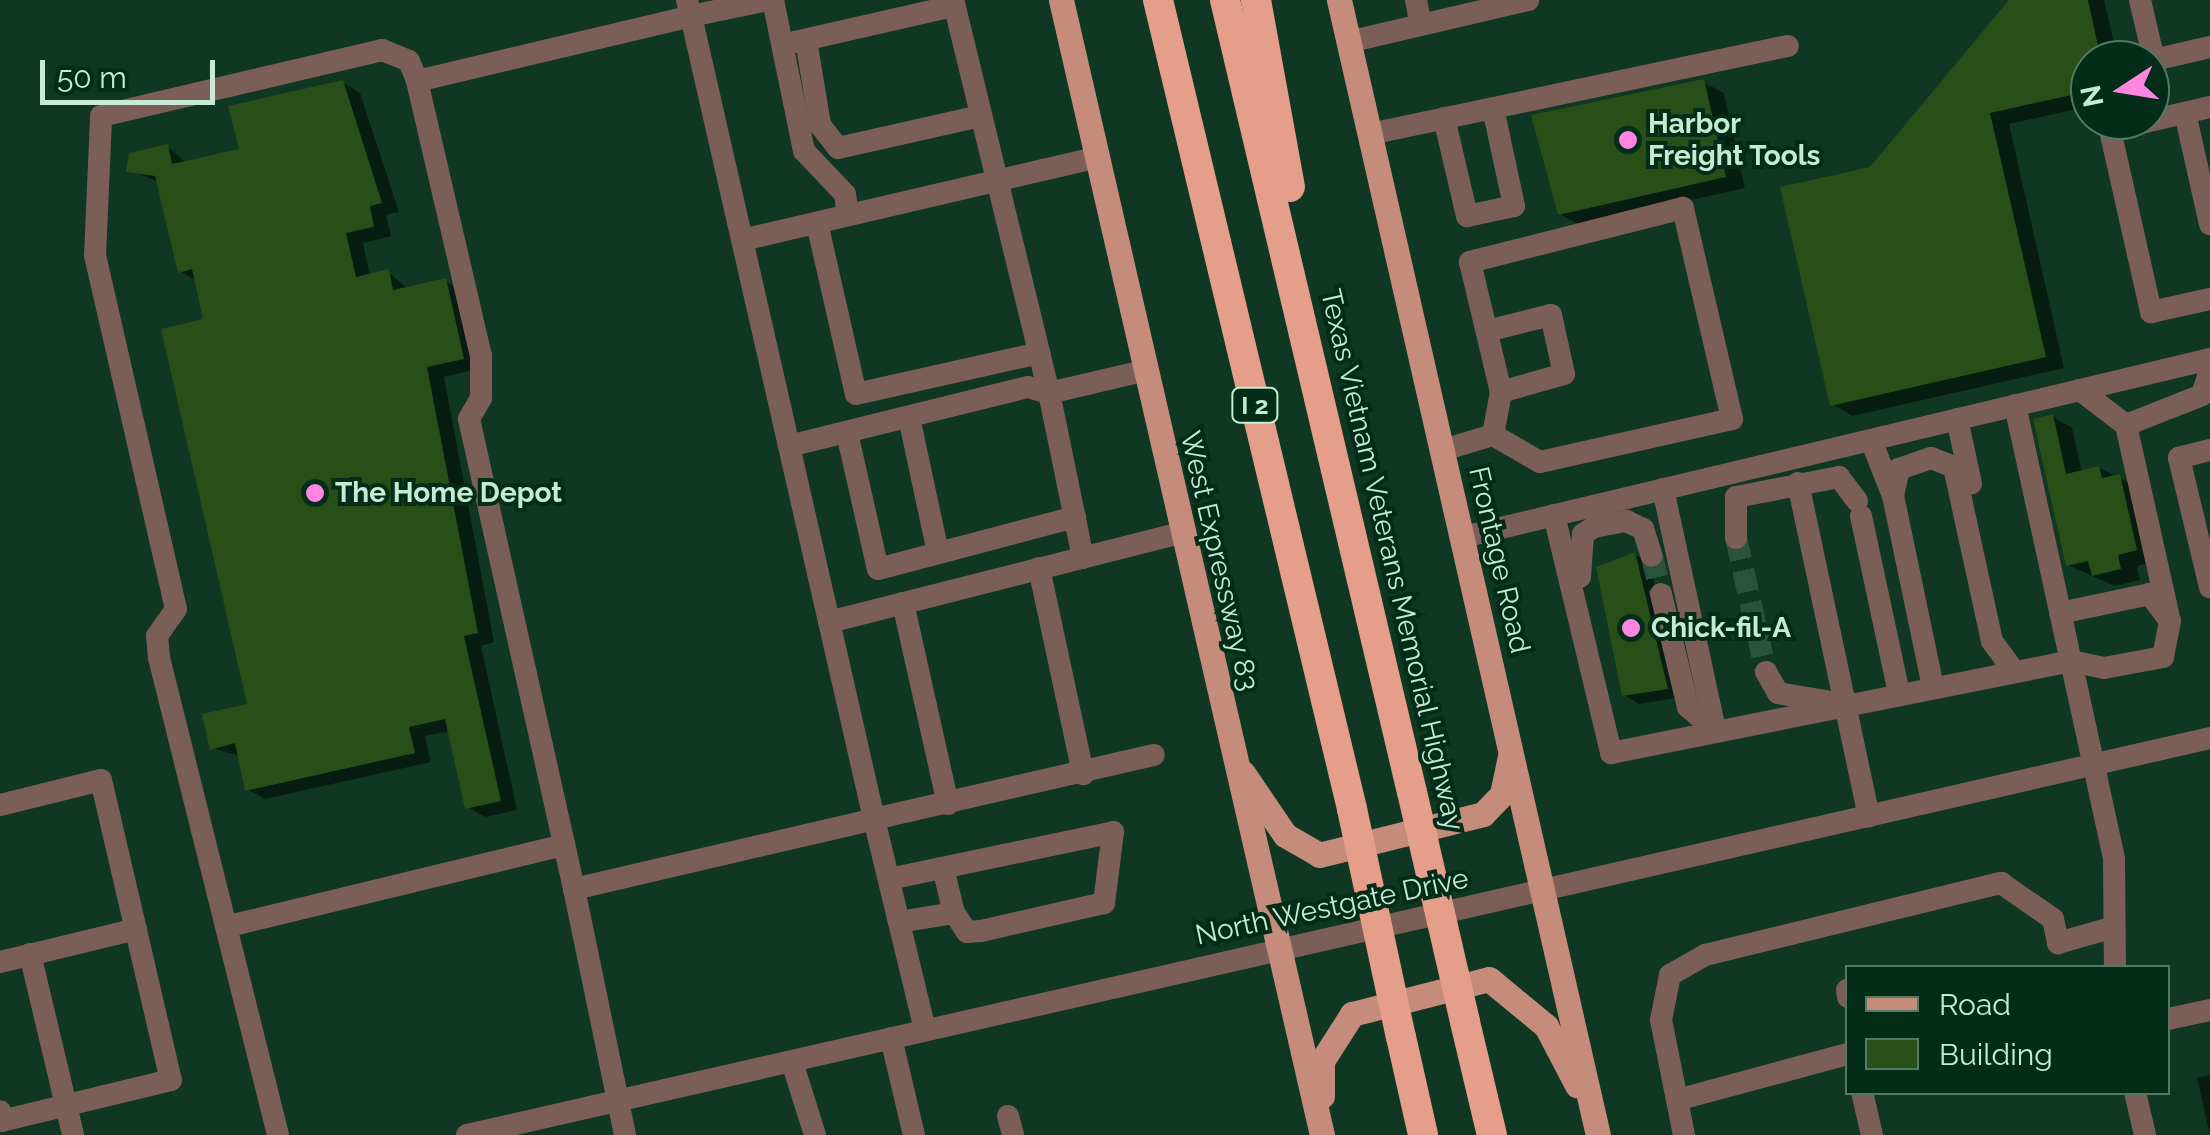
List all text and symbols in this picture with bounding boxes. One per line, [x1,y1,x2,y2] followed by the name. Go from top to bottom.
[45,40,220,102] scale bar
[2070,40,2170,140] north arrow
[57,60,127,95] text: 50 m
[2074,82,2110,110] text: N
[1648,107,1821,173] place label: Harbor Freight Tools
[1617,129,1639,151] marker: Harbor Freight Tools
[1313,285,1471,835] street label: Texas Vietnam Veterans Memorial Highway
[1230,385,1280,425] road number: I 2
[1173,428,1265,694] street label: West Expressway 83
[1461,463,1537,657] street label: Frontage Road
[335,476,562,510] place label: The Home Depot
[304,482,326,504] marker: The Home Depot
[1651,611,1791,645] place label: Chick-fil-A
[1620,617,1642,639] marker: Chick-fil-A
[1192,862,1472,952] street label: North Westgate Drive
[1845,965,2170,1095] legend
[1939,987,2011,1022] text: Road
[1939,1037,2053,1072] text: Building

